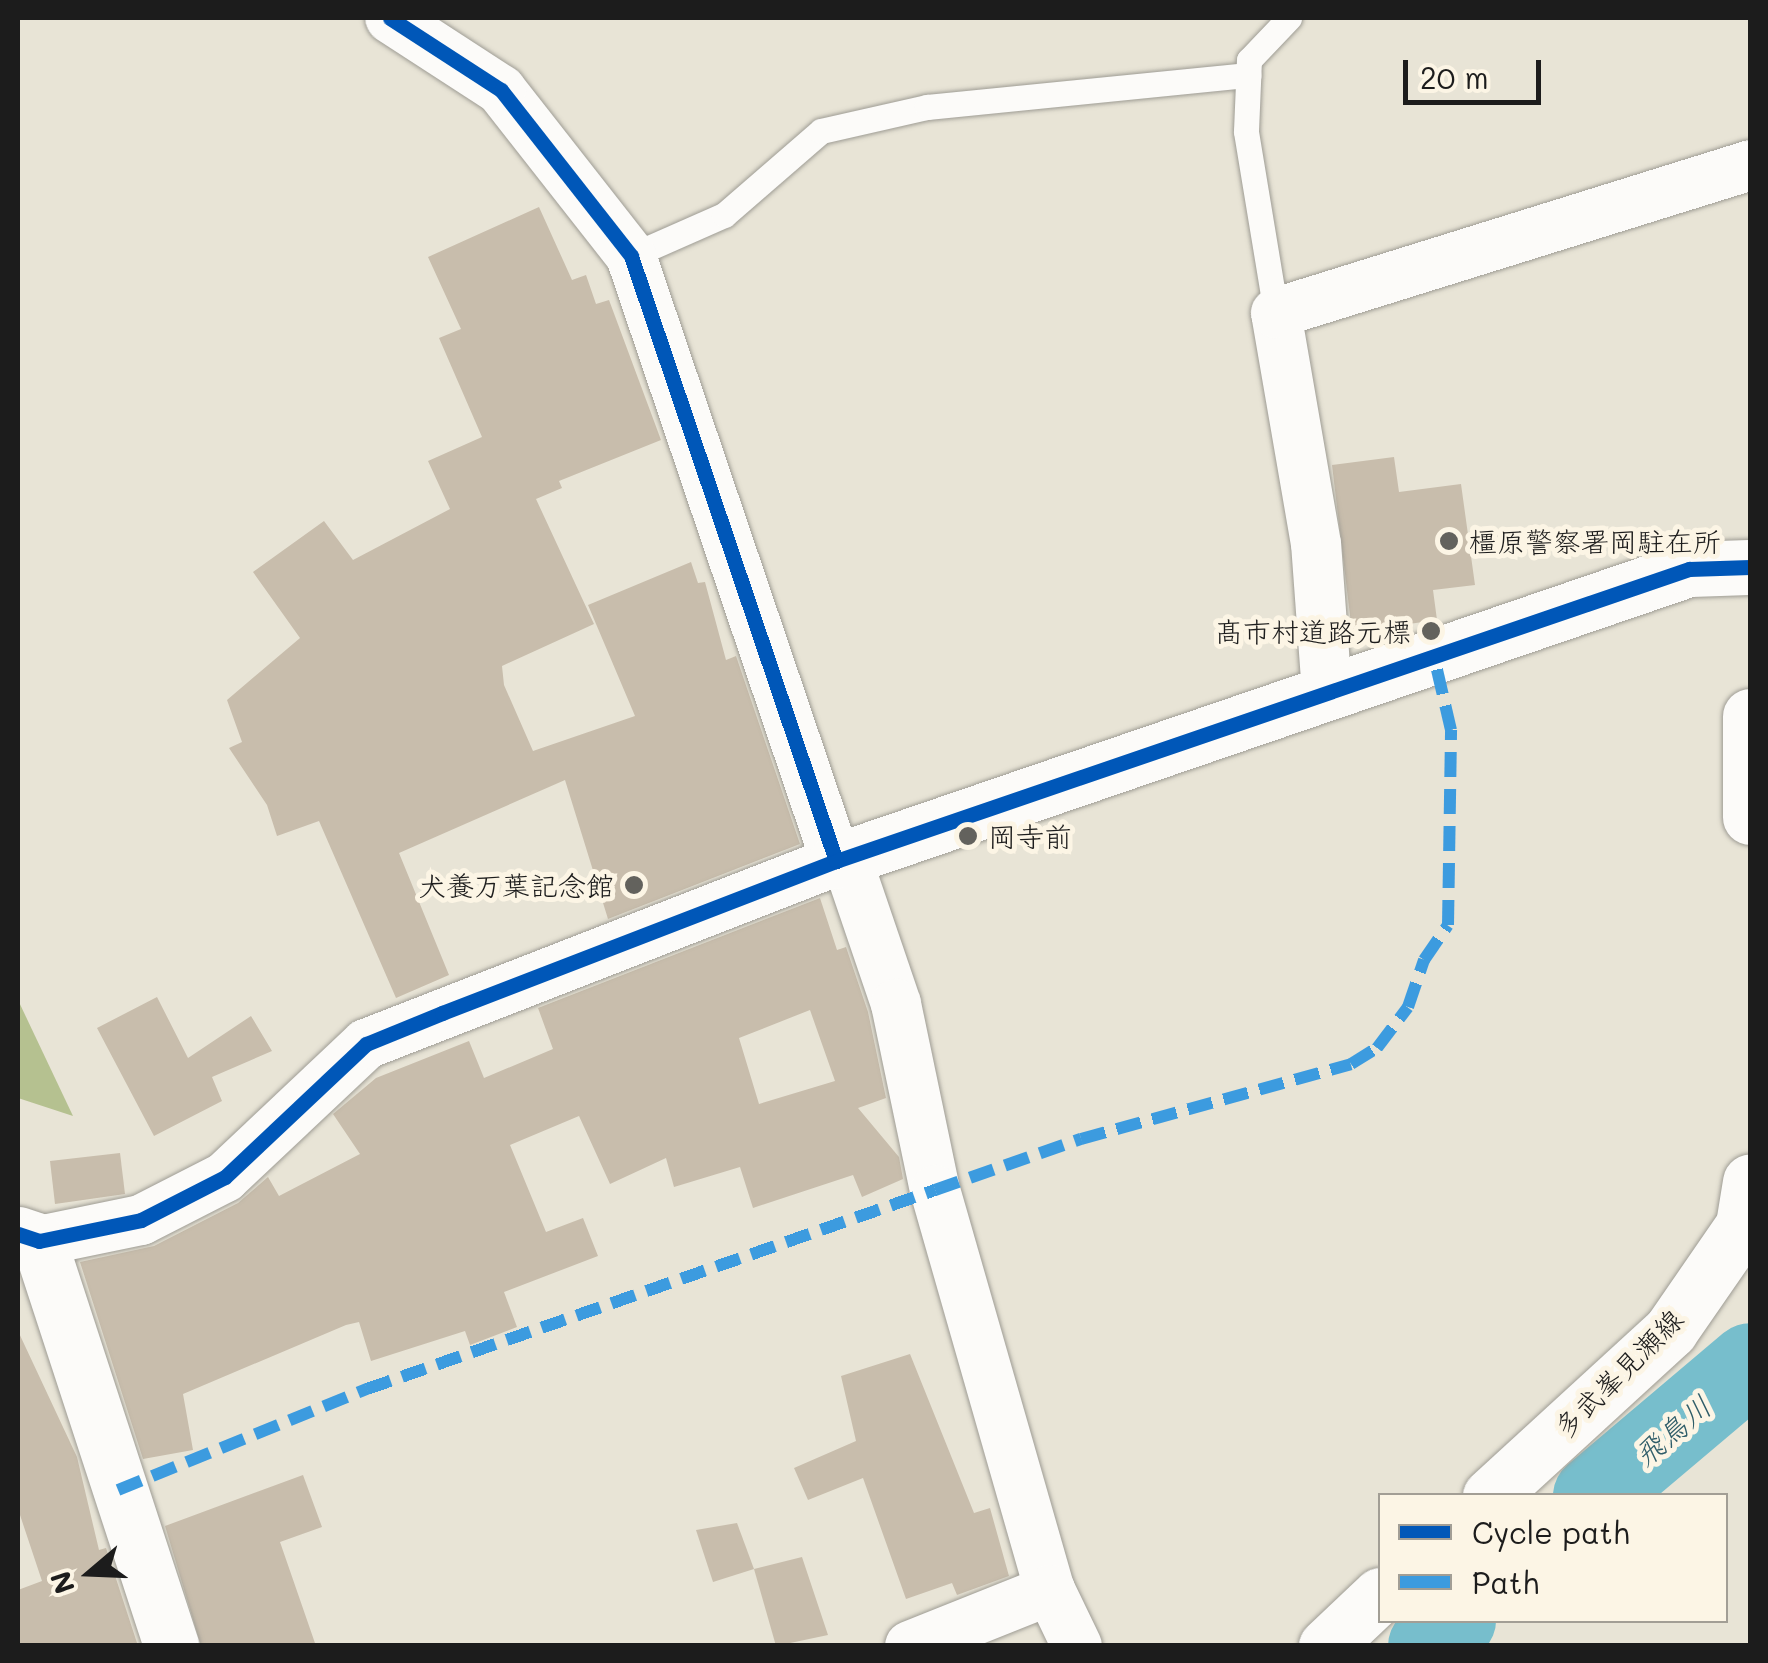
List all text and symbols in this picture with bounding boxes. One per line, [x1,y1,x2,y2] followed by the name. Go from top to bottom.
[1408,40,1546,102] scale bar
[1420,57,1489,97] text: 20 m
[1469,524,1721,558] place label: 橿原警察署岡駐在所
[1438,530,1460,552] marker: 橿原警察署岡駐在所
[1215,614,1411,648] place label: 髙市村道路元標
[1420,620,1442,642] marker: 髙市村道路元標
[988,819,1072,853] place label: 岡寺前
[957,825,979,847] marker: 岡寺前
[418,868,614,902] place label: 犬養万葉記念館
[623,874,645,896] marker: 犬養万葉記念館
[1547,1302,1689,1444] street label: 多武峯見瀬線
[1626,1387,1718,1473] water label: 飛鳥川
[1378,1493,1728,1623] legend
[1472,1512,1630,1552] text: Cycle path
[40,1523,140,1623] north arrow
[1472,1562,1539,1602] text: Path
[41,1567,82,1599] text: N

